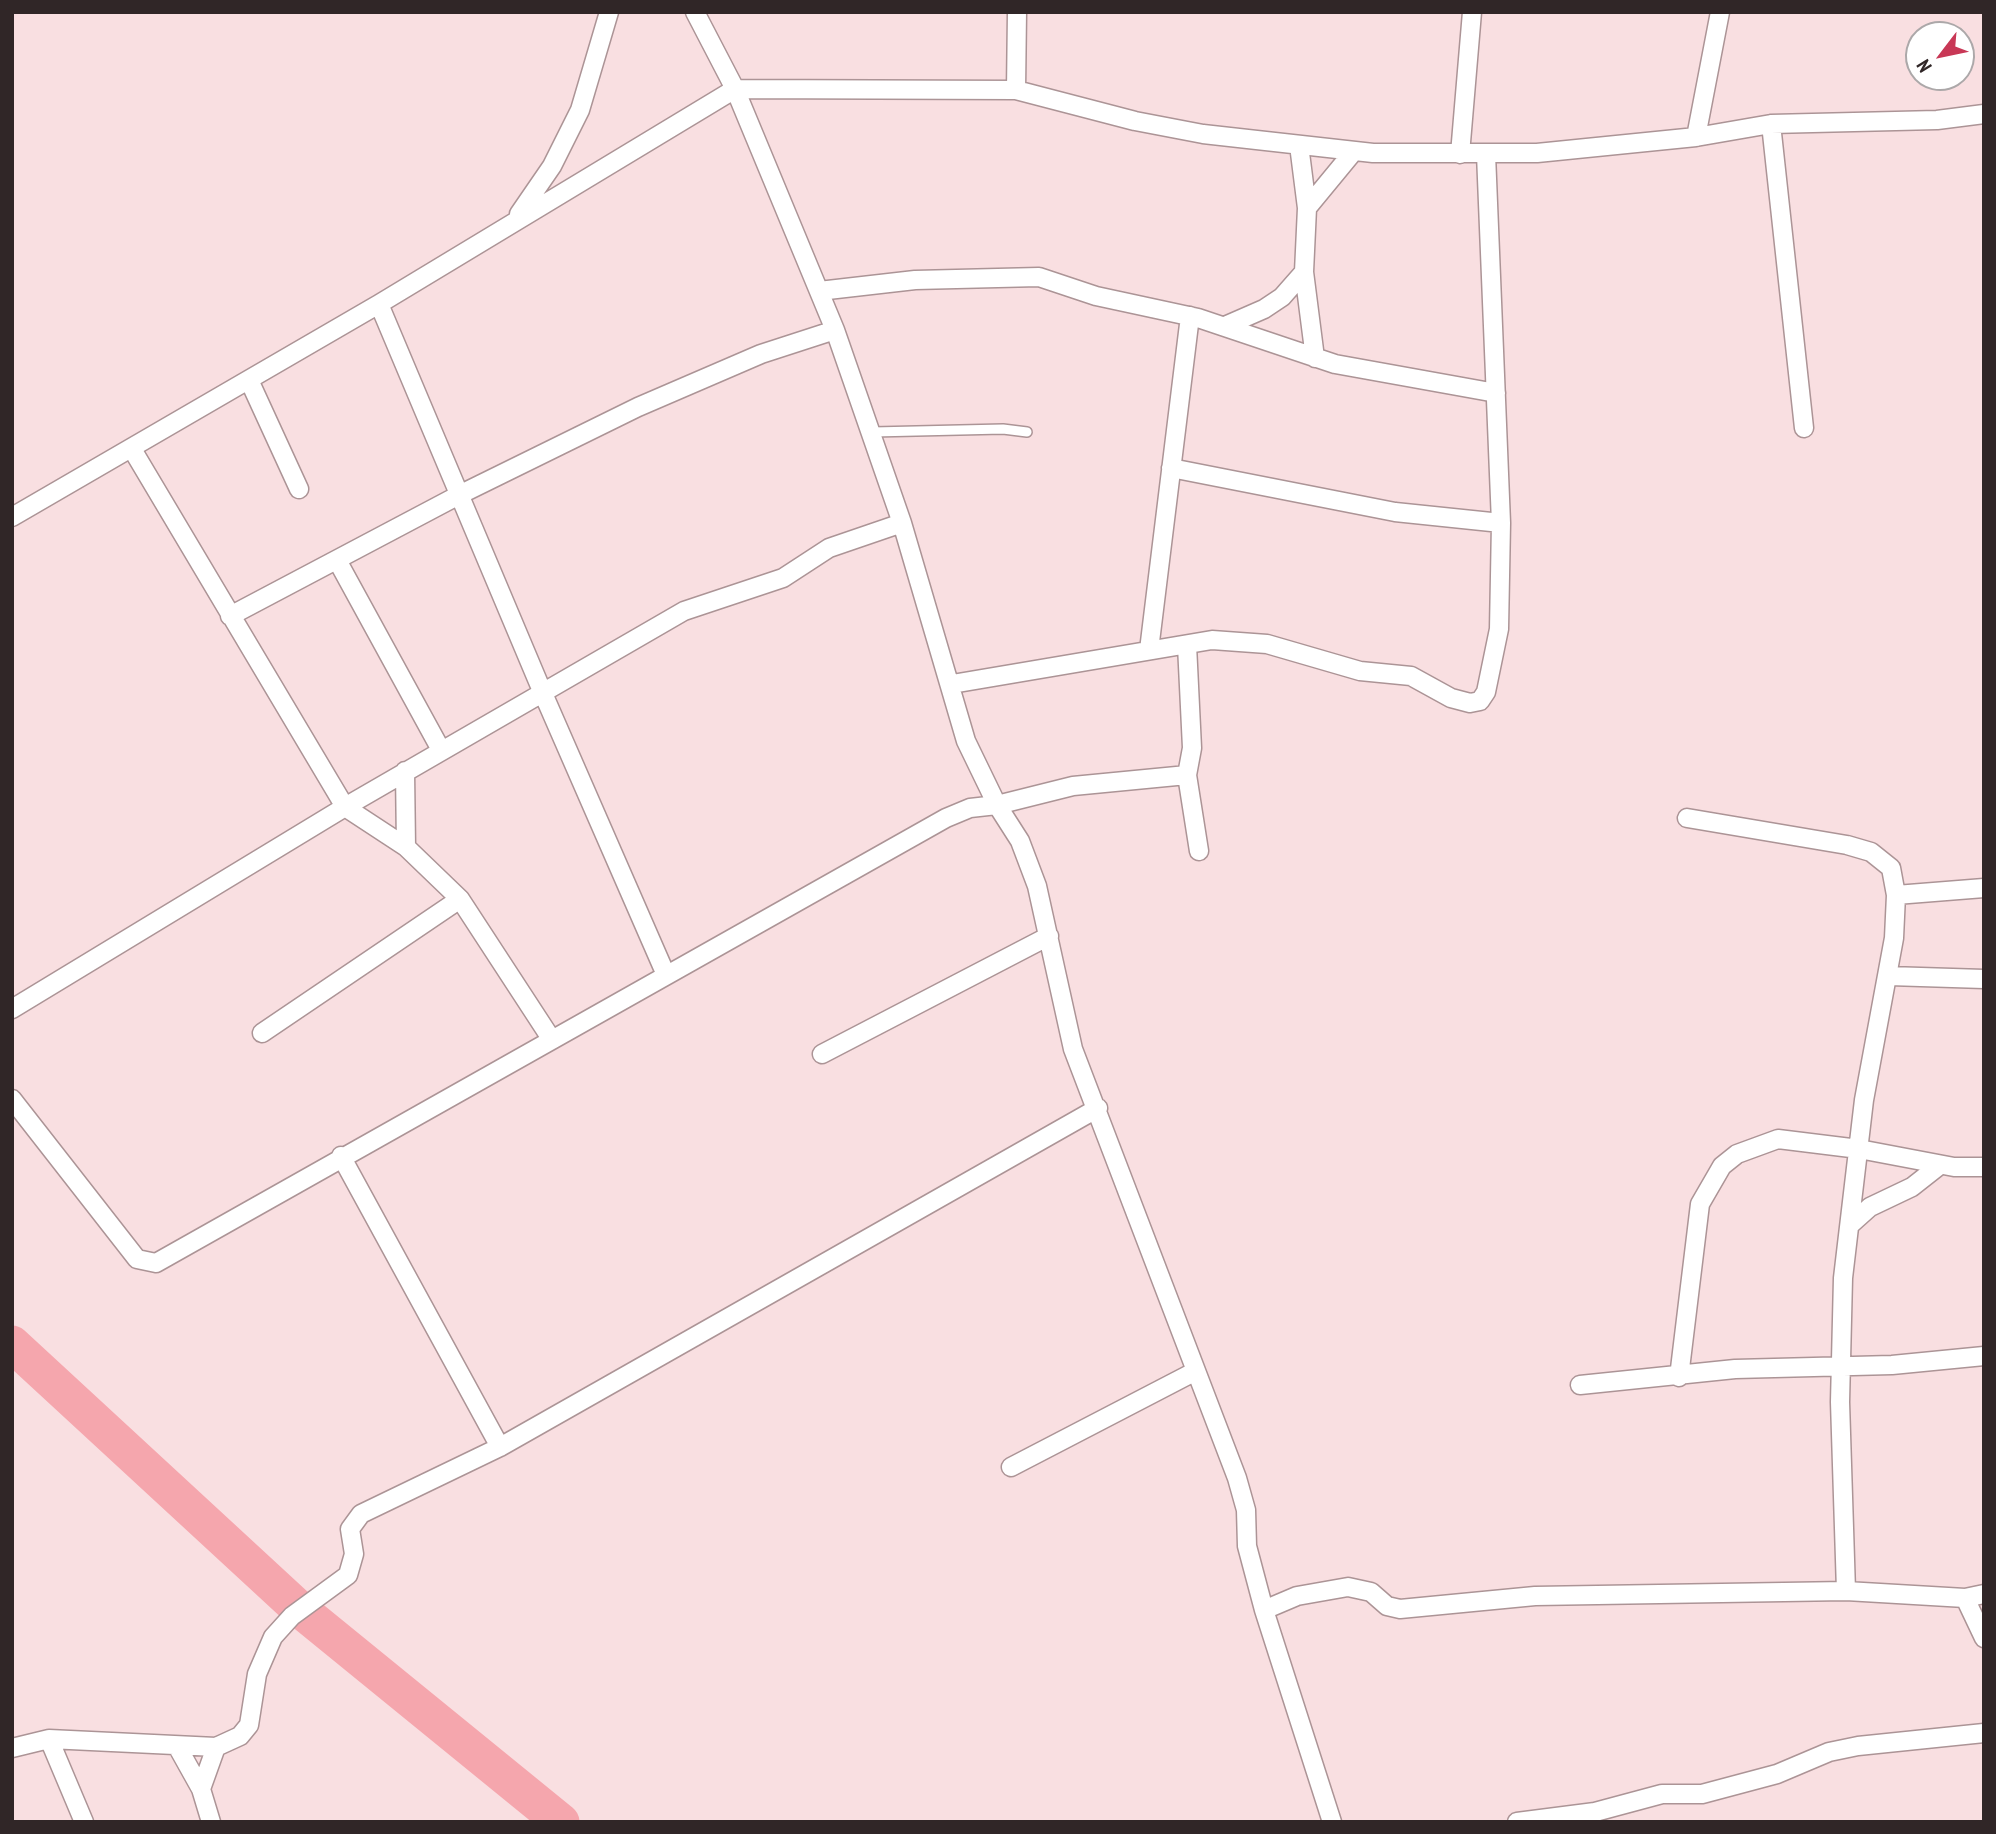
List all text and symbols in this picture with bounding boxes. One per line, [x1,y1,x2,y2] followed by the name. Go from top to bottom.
[1905,21,1975,91] north arrow
[1911,55,1937,77] text: N

